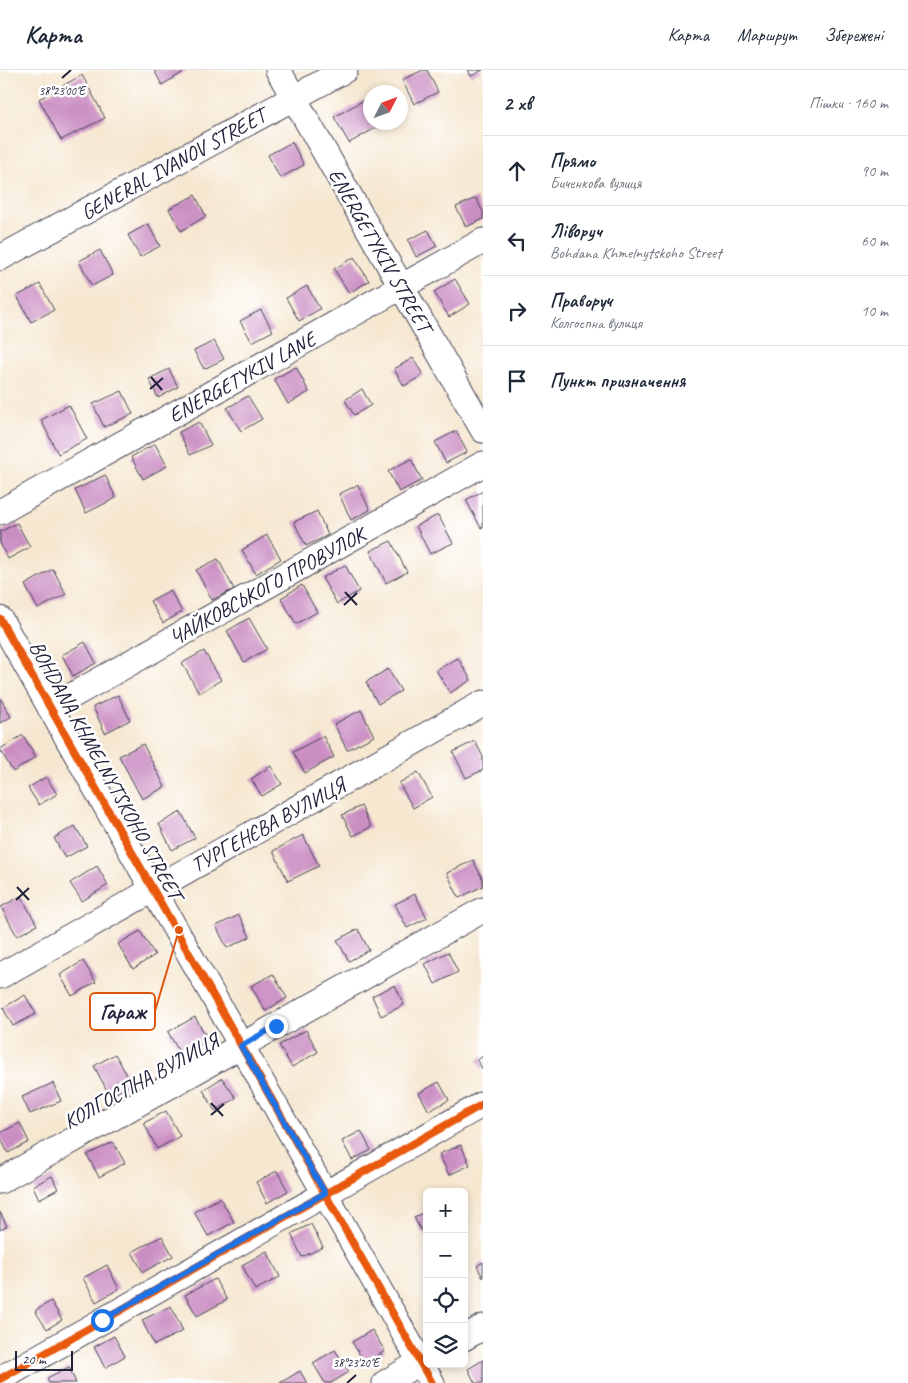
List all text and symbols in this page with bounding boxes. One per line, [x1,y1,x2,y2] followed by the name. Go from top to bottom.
[25,20,82,50] text: Карта
[668,24,709,46] text: Карта
[737,24,796,46] text: Маршрут
[824,24,883,46] text: Збережені
[39,83,87,99] text: 38°23'00"E
[363,85,408,130] north arrow
[503,90,532,116] text: 2 хв
[809,93,888,113] text: Пішки · 160 m
[76,100,274,226] street label: GENERAL IVANOV STREET
[550,149,595,173] text: Прямо
[503,157,531,185] icon: ahead
[861,161,888,181] text: 90 m
[323,164,440,341] street label: ENERGETYKIV STREET
[550,173,642,193] text: Биченкова вулиця
[550,219,602,243] text: Ліворуч
[503,227,531,255] icon: left
[861,231,888,251] text: 60 m
[550,243,722,263] text: Bohdana Khmelnytskoho Street
[550,289,612,313] text: Праворуч
[503,297,531,325] icon: right
[861,301,888,321] text: 10 m
[550,313,642,333] text: Колгоспна вулиця
[164,325,322,428] street label: ENERGETYKIV LANE
[503,367,531,395] icon: arrive
[550,369,685,393] text: Пункт призначення
[165,520,372,651] street label: ЧАЙКОВСЬКОГО ПРОВУЛОК
[24,636,191,909] street label: BOHDANA KHMELNYTSKOHO STREET
[186,770,353,878] street label: ТУРГЕНЄВА ВУЛИЦЯ
[90,993,155,1030] callout: Гараж
[100,998,149,1026] text: Гараж
[265,1015,288,1038] route end
[59,1026,226,1134] street label: КОЛГОСПНА ВУЛИЦЯ
[423,1188,468,1368] map controls
[423,1188,468,1233] button: +
[423,1233,468,1278] button: −
[423,1278,468,1323] button: locate
[91,1309,114,1332] route start
[423,1323,468,1368] button: layers
[15,1348,72,1371] scale bar
[22,1351,46,1368] text: 20 m
[333,1355,381,1371] text: 38°23'20"E

